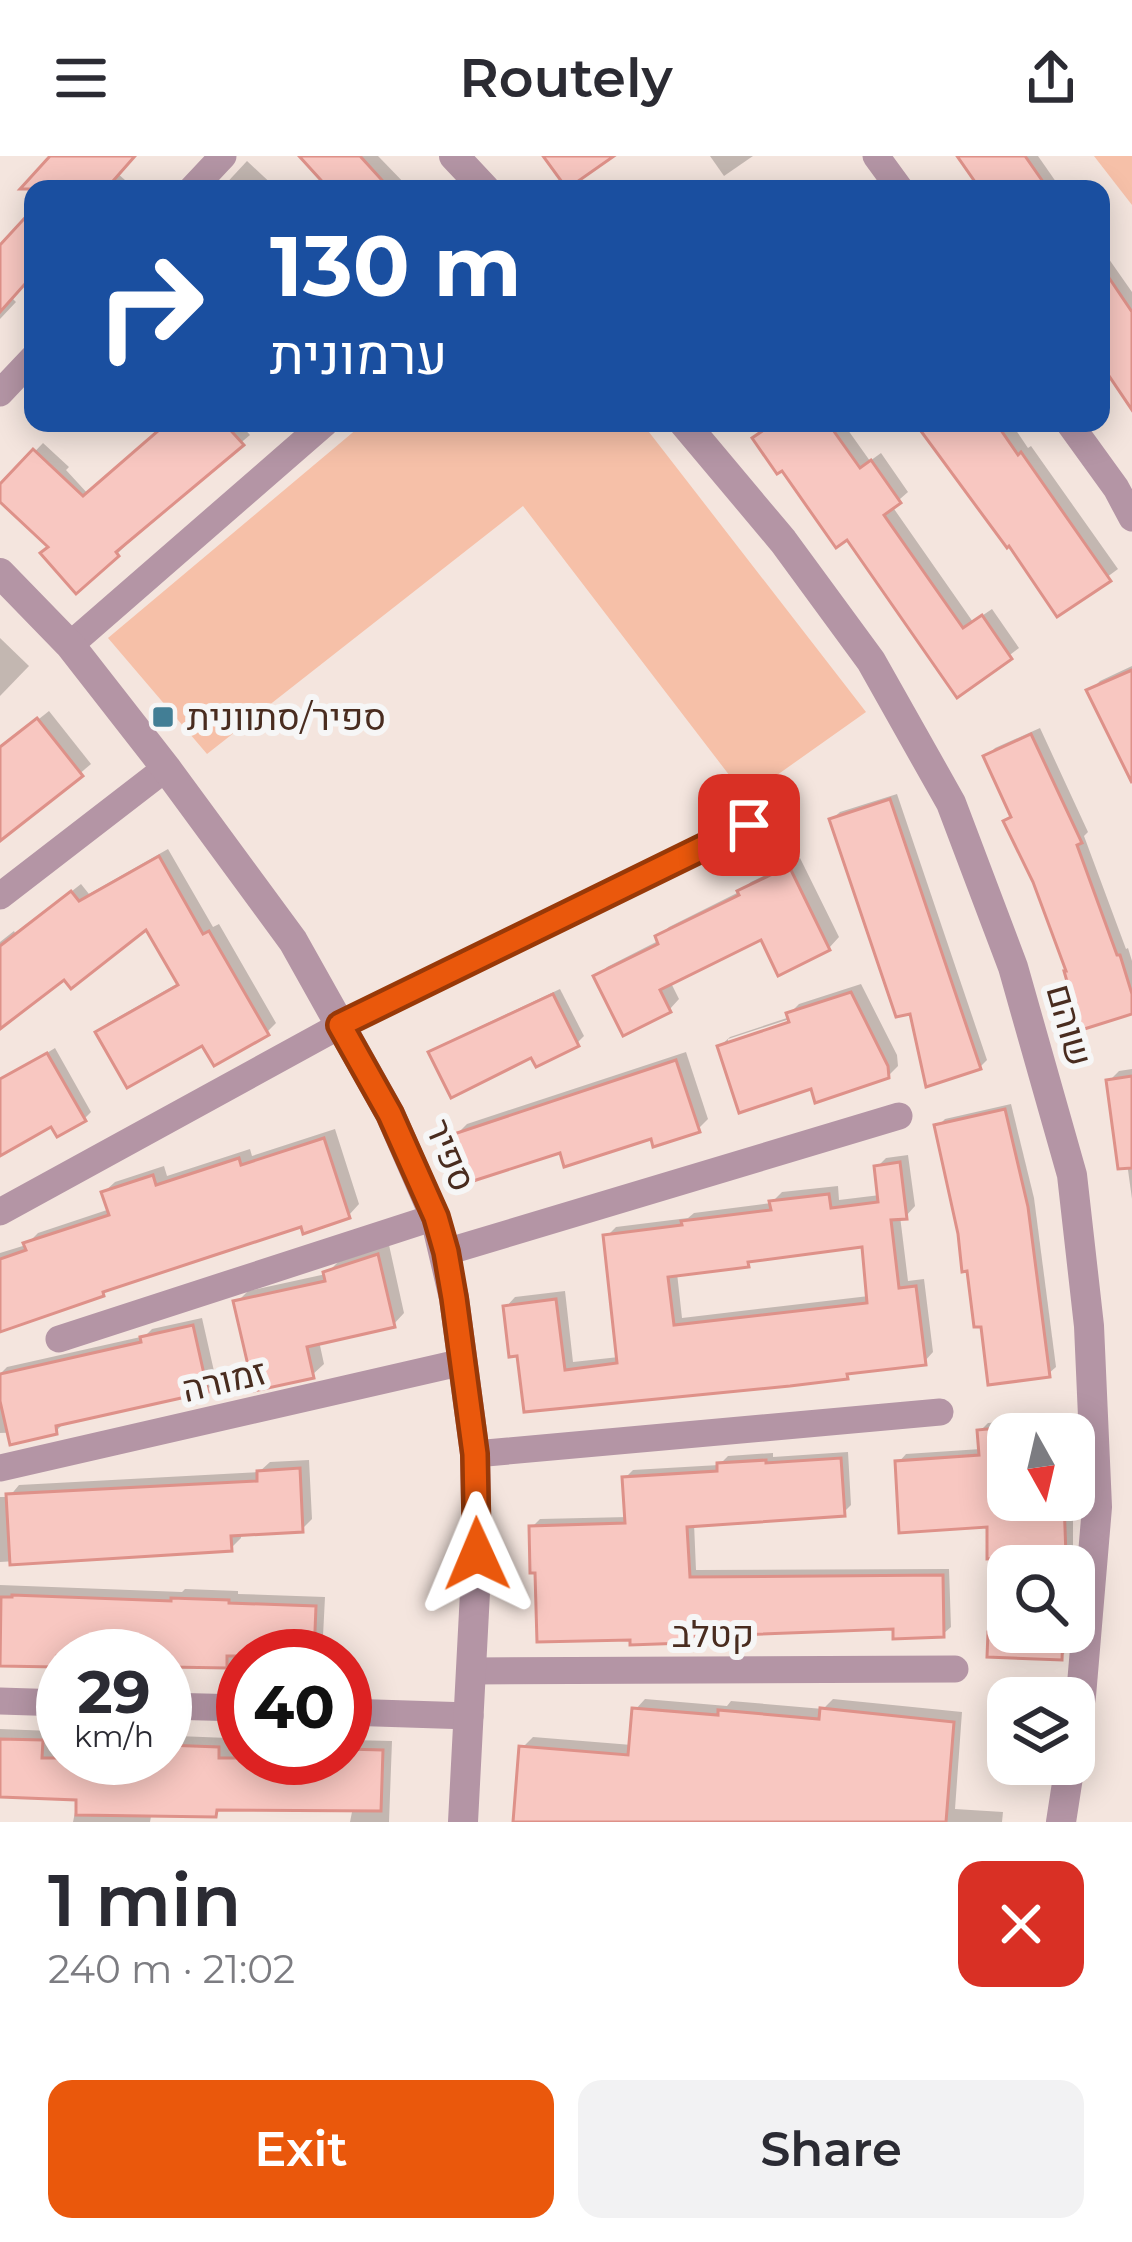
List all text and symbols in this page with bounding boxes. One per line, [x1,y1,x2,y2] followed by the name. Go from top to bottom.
[48,45,114,111] icon: menu
[459,45,673,111] text: Routely
[1018,45,1084,111] icon: share
[270,215,522,317] text: 130 m
[72,228,228,384] icon: right
[270,322,448,388] text: ערמונית
[187,695,386,739] place label: ספיר/סתוונית
[150,704,176,730] marker: ספיר/סתוונית
[698,774,800,876] pin
[716,792,782,858] icon: arrive
[1037,979,1103,1071] street label: שוהם
[416,1112,486,1198] street label: ספיר
[178,1349,270,1411] street label: זמורה
[987,1413,1095,1521] north arrow
[987,1413,1095,1785] map controls
[414,1491,540,1617] position arrow
[987,1545,1095,1653] button: search
[672,1612,754,1656] street label: קטלב
[216,1629,372,1785] speed limit sign: 40
[77,1655,151,1728] text: 29
[987,1677,1095,1785] button: layers
[74,1718,154,1755] text: km/h
[48,1856,241,1944] text: 1 min
[958,1861,1084,1987] button: close
[48,1945,295,1993] text: 240 m · 21:02
[48,2080,554,2218] button: Exit
[578,2080,1084,2218] button: Share

